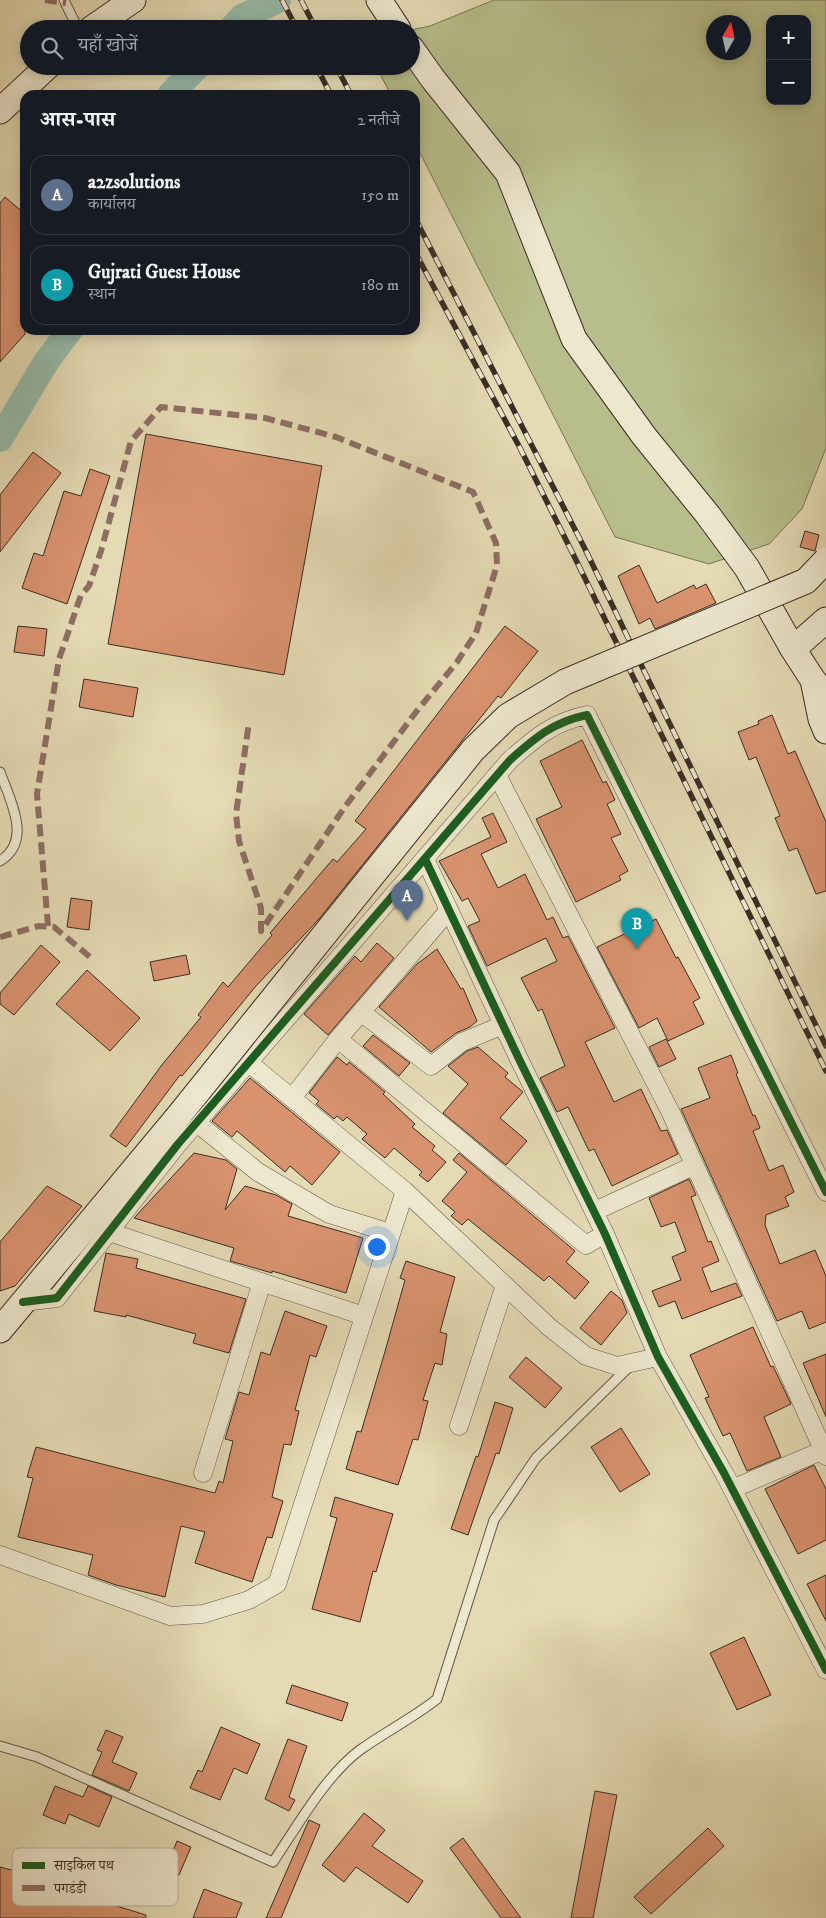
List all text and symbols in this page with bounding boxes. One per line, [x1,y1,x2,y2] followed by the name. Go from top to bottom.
[706,15,751,60] north arrow
[766,15,811,105] map controls
[766,15,811,60] button: +
[20,20,420,75] search box
[38,34,66,62] icon: search
[78,34,138,57] text: यहाँ खोजें
[766,60,811,105] button: −
[40,107,115,133] text: आस-पास
[357,110,400,130] text: 2 नतीजे
[88,171,180,194] text: a2zsolutions
[52,185,62,205] text: A
[361,185,399,205] text: 150 m
[88,194,136,214] text: कार्यालय
[88,261,240,284] text: Gujrati Guest House
[52,275,62,295] text: B
[361,275,399,295] text: 180 m
[88,284,116,304] text: स्थान
[391,880,423,921] pin: A
[621,908,653,949] pin: B
[364,1234,390,1260] your location
[12,1848,178,1906] legend
[53,1857,115,1875] text: साइकिल पथ
[53,1880,87,1898] text: पगडंडी

